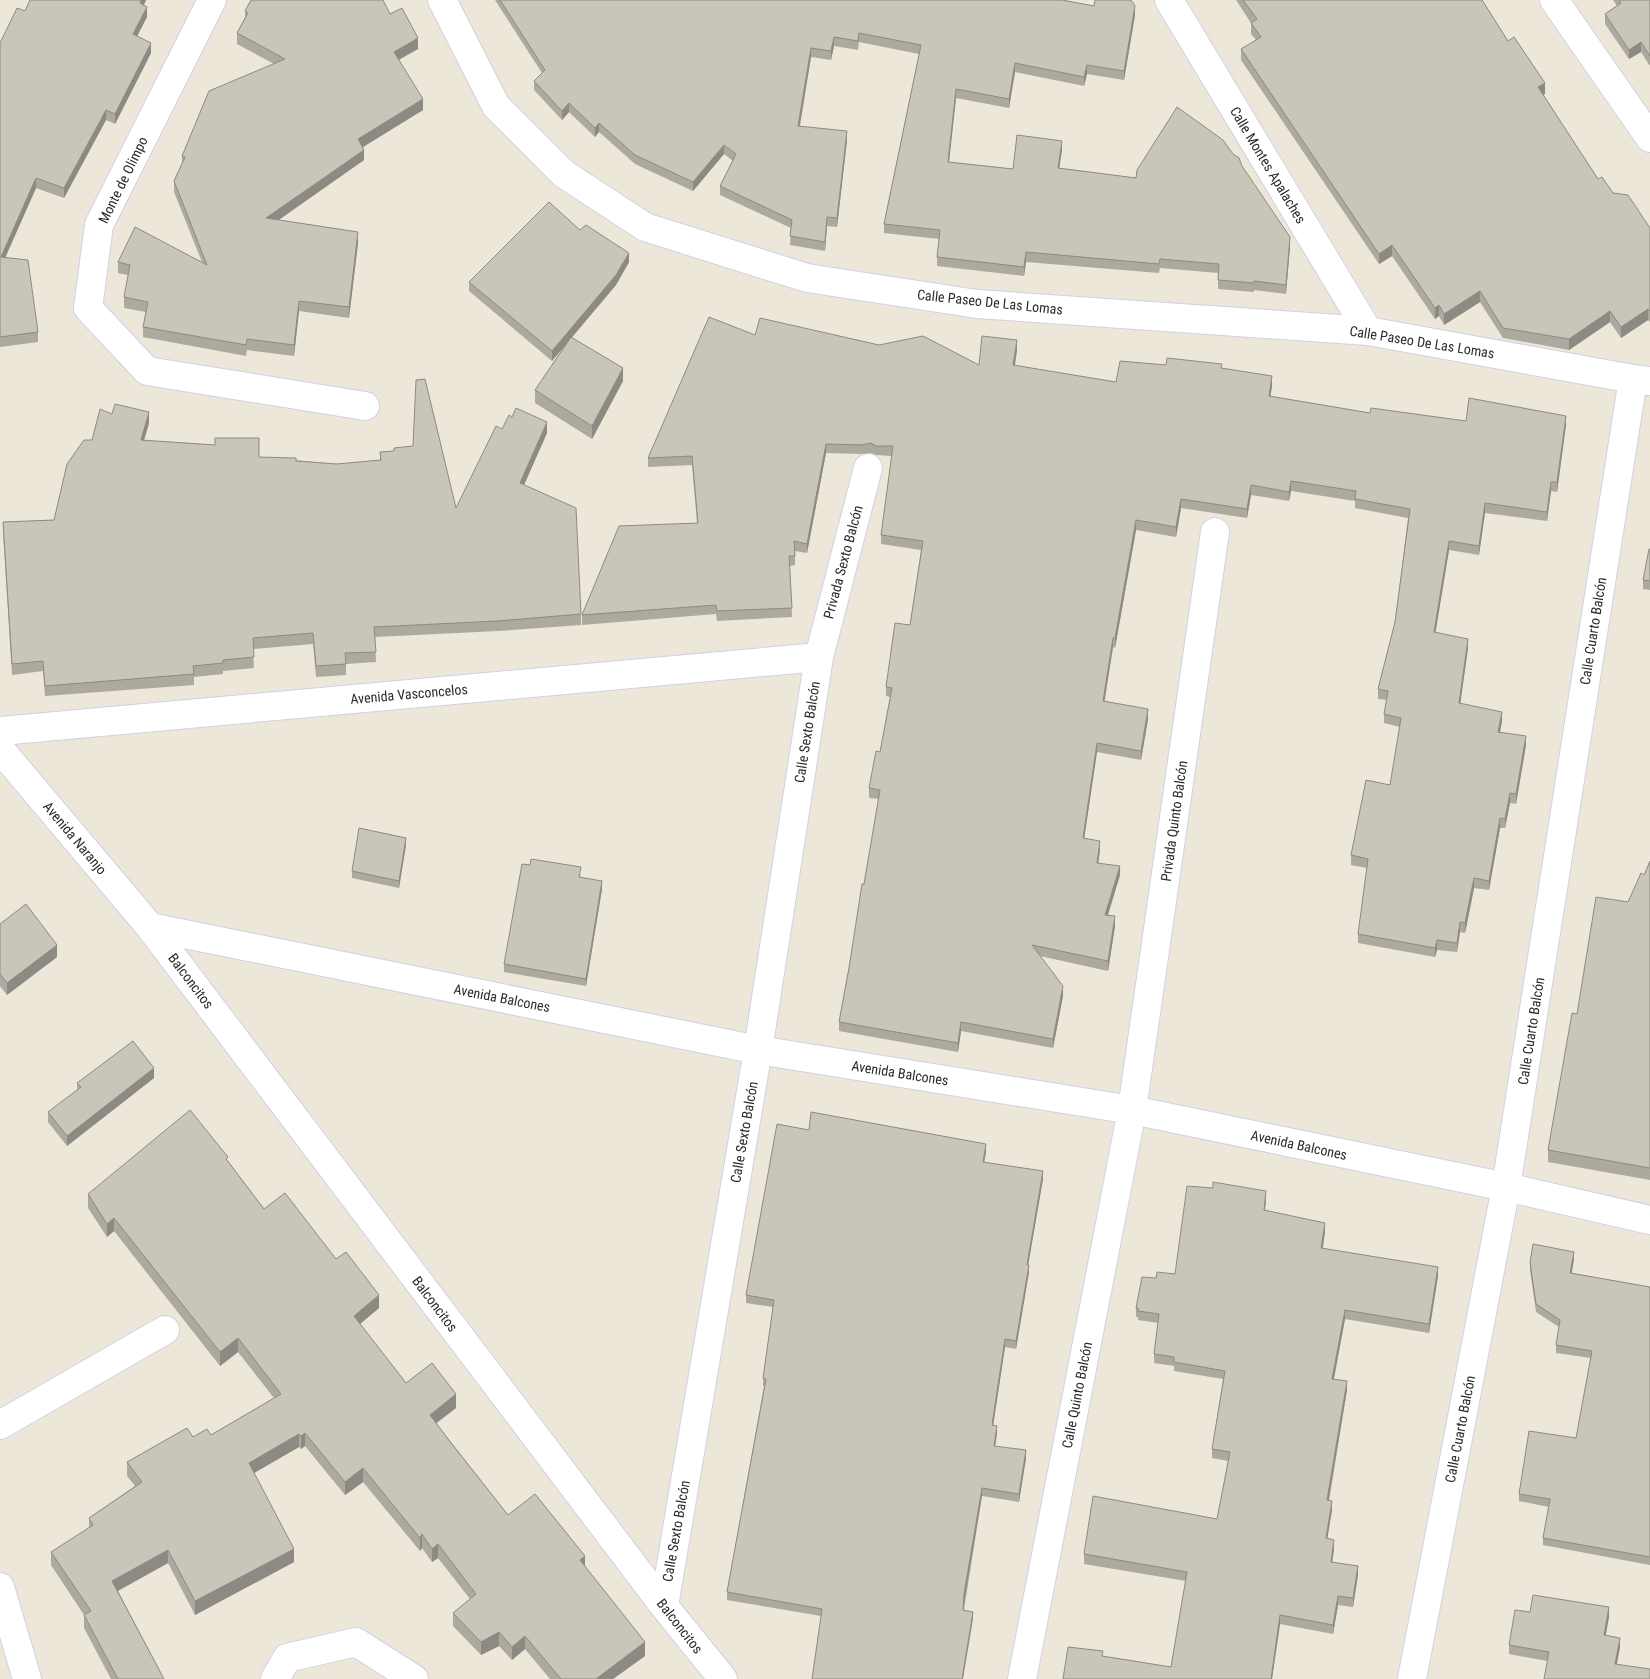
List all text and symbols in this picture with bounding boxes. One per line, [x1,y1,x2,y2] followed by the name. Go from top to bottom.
[1227,104,1309,226] street label: Calle Montes Apalaches
[95,134,151,226] street label: Monte de Olimpo
[916,286,1064,318] street label: Calle Paseo De Las Lomas
[1348,323,1496,361] street label: Calle Paseo De Las Lomas
[820,504,866,620] street label: Privada Sexto Balcón
[1577,576,1609,686] street label: Calle Cuarto Balcón
[791,680,823,784] street label: Calle Sexto Balcón
[350,681,468,707] street label: Avenida Vasconcelos
[1158,760,1190,882] street label: Privada Quinto Balcón
[40,798,110,878] street label: Avenida Naranjo
[165,950,217,1012] street label: Balconcitos
[1515,976,1547,1086] street label: Calle Cuarto Balcón
[452,981,552,1015] street label: Avenida Balcones
[850,1057,950,1089] street label: Avenida Balcones
[727,1080,761,1184] street label: Calle Sexto Balcón
[1249,1127,1349,1163] street label: Avenida Balcones
[409,1273,461,1335] street label: Balconcitos
[1059,1340,1095,1450] street label: Calle Quinto Balcón
[1442,1374,1478,1484] street label: Calle Cuarto Balcón
[659,1479,693,1583] street label: Calle Sexto Balcón
[654,1595,706,1657] street label: Balconcitos

